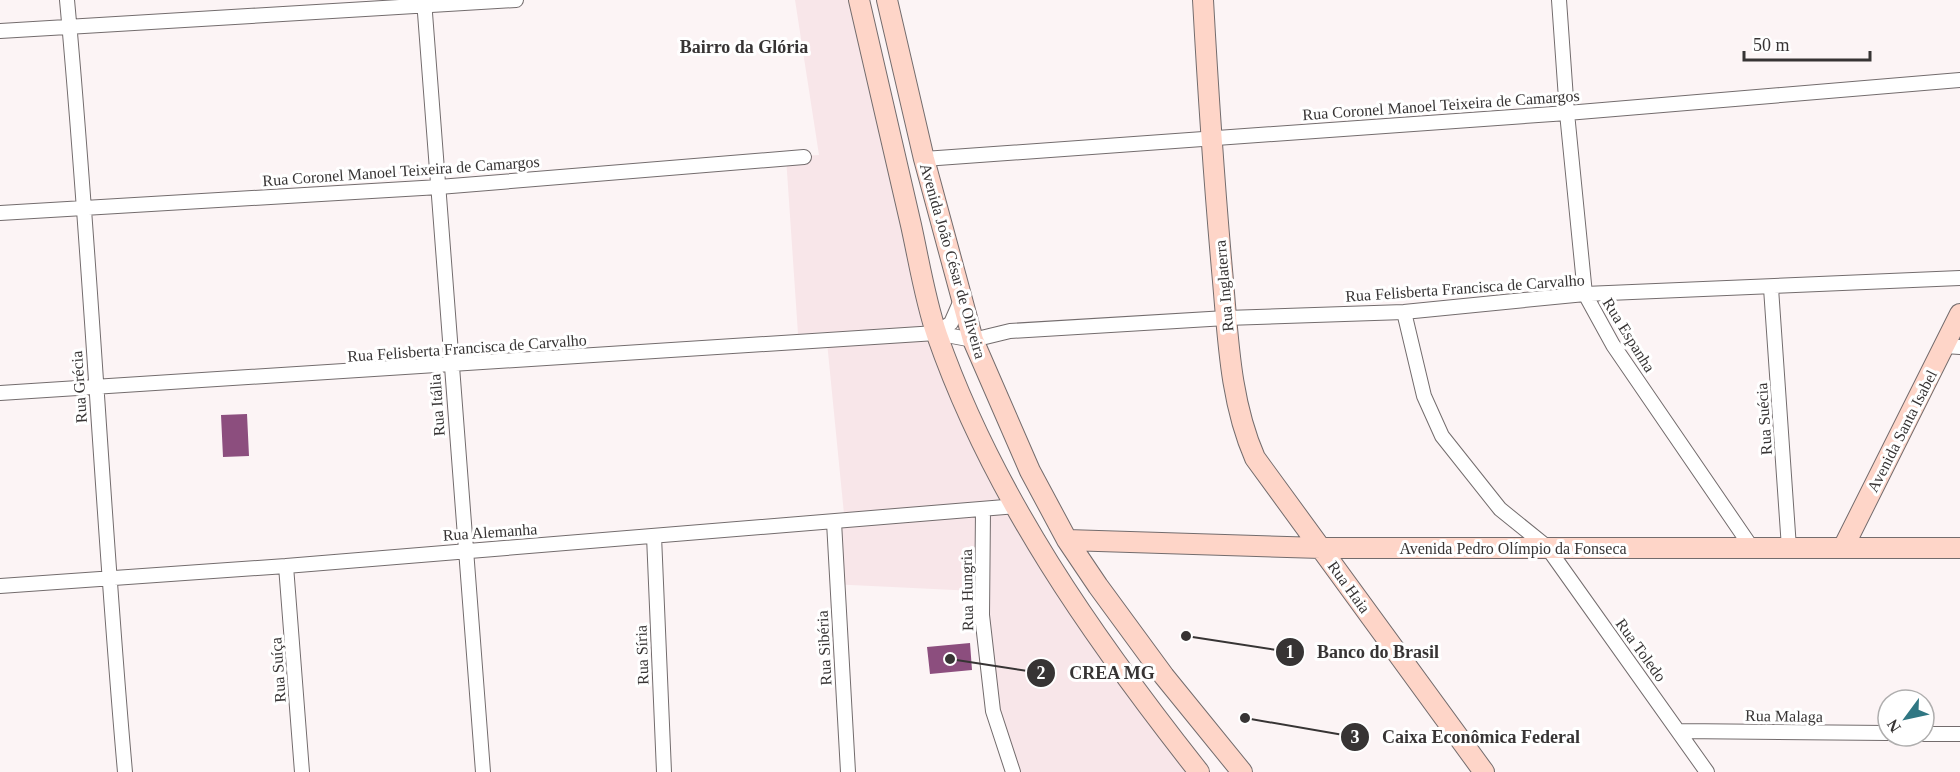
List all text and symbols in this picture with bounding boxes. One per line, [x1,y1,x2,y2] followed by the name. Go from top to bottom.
[1744,24,1870,62] scale bar
[1753,35,1790,55] text: 50 m
[680,37,808,57] district label: Bairro da Glória
[1302,87,1580,124] street label: Rua Coronel Manoel Teixeira de Camargos
[262,153,540,190] street label: Rua Coronel Manoel Teixeira de Camargos
[917,161,989,361] street label: Avenida João César de Oliveira
[1212,239,1237,333] street label: Rua Inglaterra
[1345,271,1585,305] street label: Rua Felisberta Francisca de Carvalho
[1599,295,1658,376] street label: Rua Espanha
[347,331,587,365] street label: Rua Felisberta Francisca de Carvalho
[68,350,90,424] street label: Rua Grécia
[1864,367,1940,495] street label: Avenida Santa Isabel
[426,373,448,437] street label: Rua Itália
[1753,382,1775,456] street label: Rua Suécia
[442,520,538,544] street label: Rua Alemanha
[1399,540,1627,558] street label: Avenida Pedro Olímpio da Fonseca
[958,549,977,631] street label: Rua Hungria
[1324,558,1374,616] street label: Rua Haia
[814,610,834,686] street label: Rua Sibéria
[1612,615,1670,685] street label: Rua Toledo
[632,625,652,685] street label: Rua Síria
[1275,634,1451,670] callout: Banco do Brasil
[267,637,290,703] street label: Rua Suíça
[1286,642,1295,662] text: 1
[1317,642,1439,662] text: Banco do Brasil
[1026,655,1167,691] callout: CREA MG
[1037,663,1046,683] text: 2
[1069,663,1155,683] text: CREA MG
[1876,688,1936,748] north arrow
[1745,707,1823,726] street label: Rua Malaga
[1883,716,1904,735] text: N
[1340,719,1592,755] callout: Caixa Econômica Federal
[1351,727,1360,747] text: 3
[1382,727,1580,747] text: Caixa Econômica Federal

